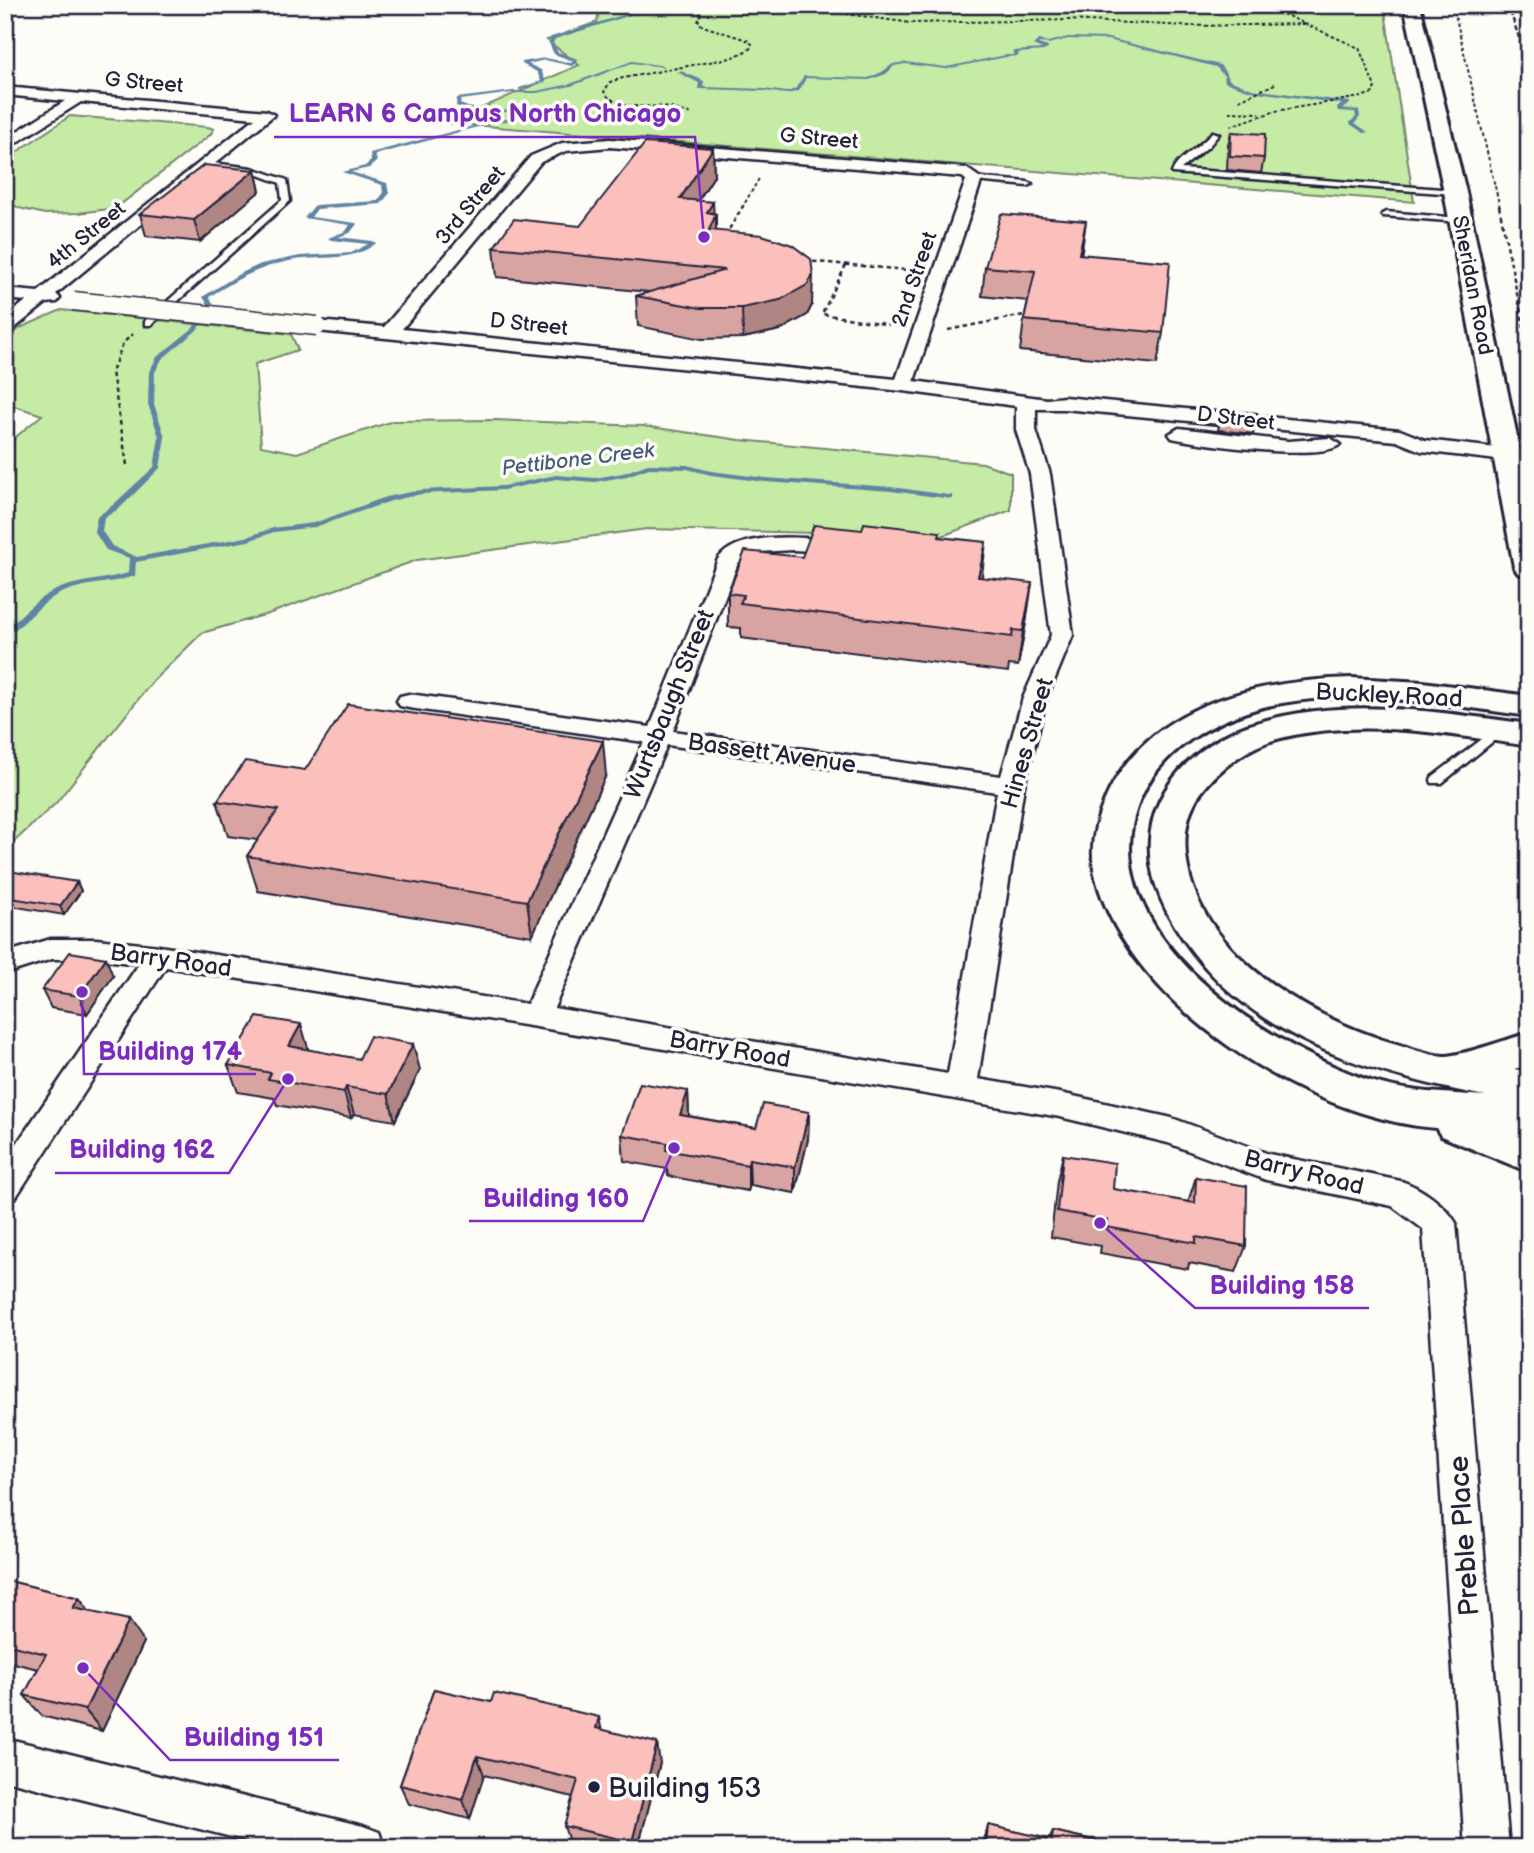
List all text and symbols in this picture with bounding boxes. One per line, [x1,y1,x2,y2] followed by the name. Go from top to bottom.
[104,67,185,98] street label: G Street
[274,90,695,137] callout: LEARN 6 Campus North Chicago
[289,99,681,130] text: LEARN 6 Campus North Chicago
[779,123,860,154] street label: G Street
[430,160,511,250] street label: 3rd Street
[42,196,131,275] street label: 4th Street
[1447,213,1498,357] street label: Sheridan Road
[887,228,943,330] street label: 2nd Street
[489,308,570,341] street label: D Street
[1196,401,1277,436] street label: D Street
[500,438,656,481] water label: Pettibone Creek
[618,605,721,803] street label: Wurtsbaugh Street
[995,674,1060,812] street label: Hines Street
[1315,677,1463,714] street label: Buckley Road
[686,727,858,780] street label: Bassett Avenue
[108,938,234,983] street label: Barry Road
[667,1025,793,1074] street label: Barry Road
[84,1027,256,1074] callout: Building 174
[98,1037,242,1068] text: Building 174
[55,1126,229,1173] callout: Building 162
[69,1135,215,1166] text: Building 162
[1241,1144,1367,1201] street label: Barry Road
[469,1174,643,1221] callout: Building 160
[483,1184,629,1215] text: Building 160
[1195,1261,1369,1308] callout: Building 158
[1209,1271,1355,1302] text: Building 158
[1442,1455,1487,1617] street label: Preble Place
[170,1713,339,1760] callout: Building 151
[184,1723,324,1754] text: Building 151
[608,1772,762,1805] place label: Building 153
[586,1779,602,1795] marker: Building 153

